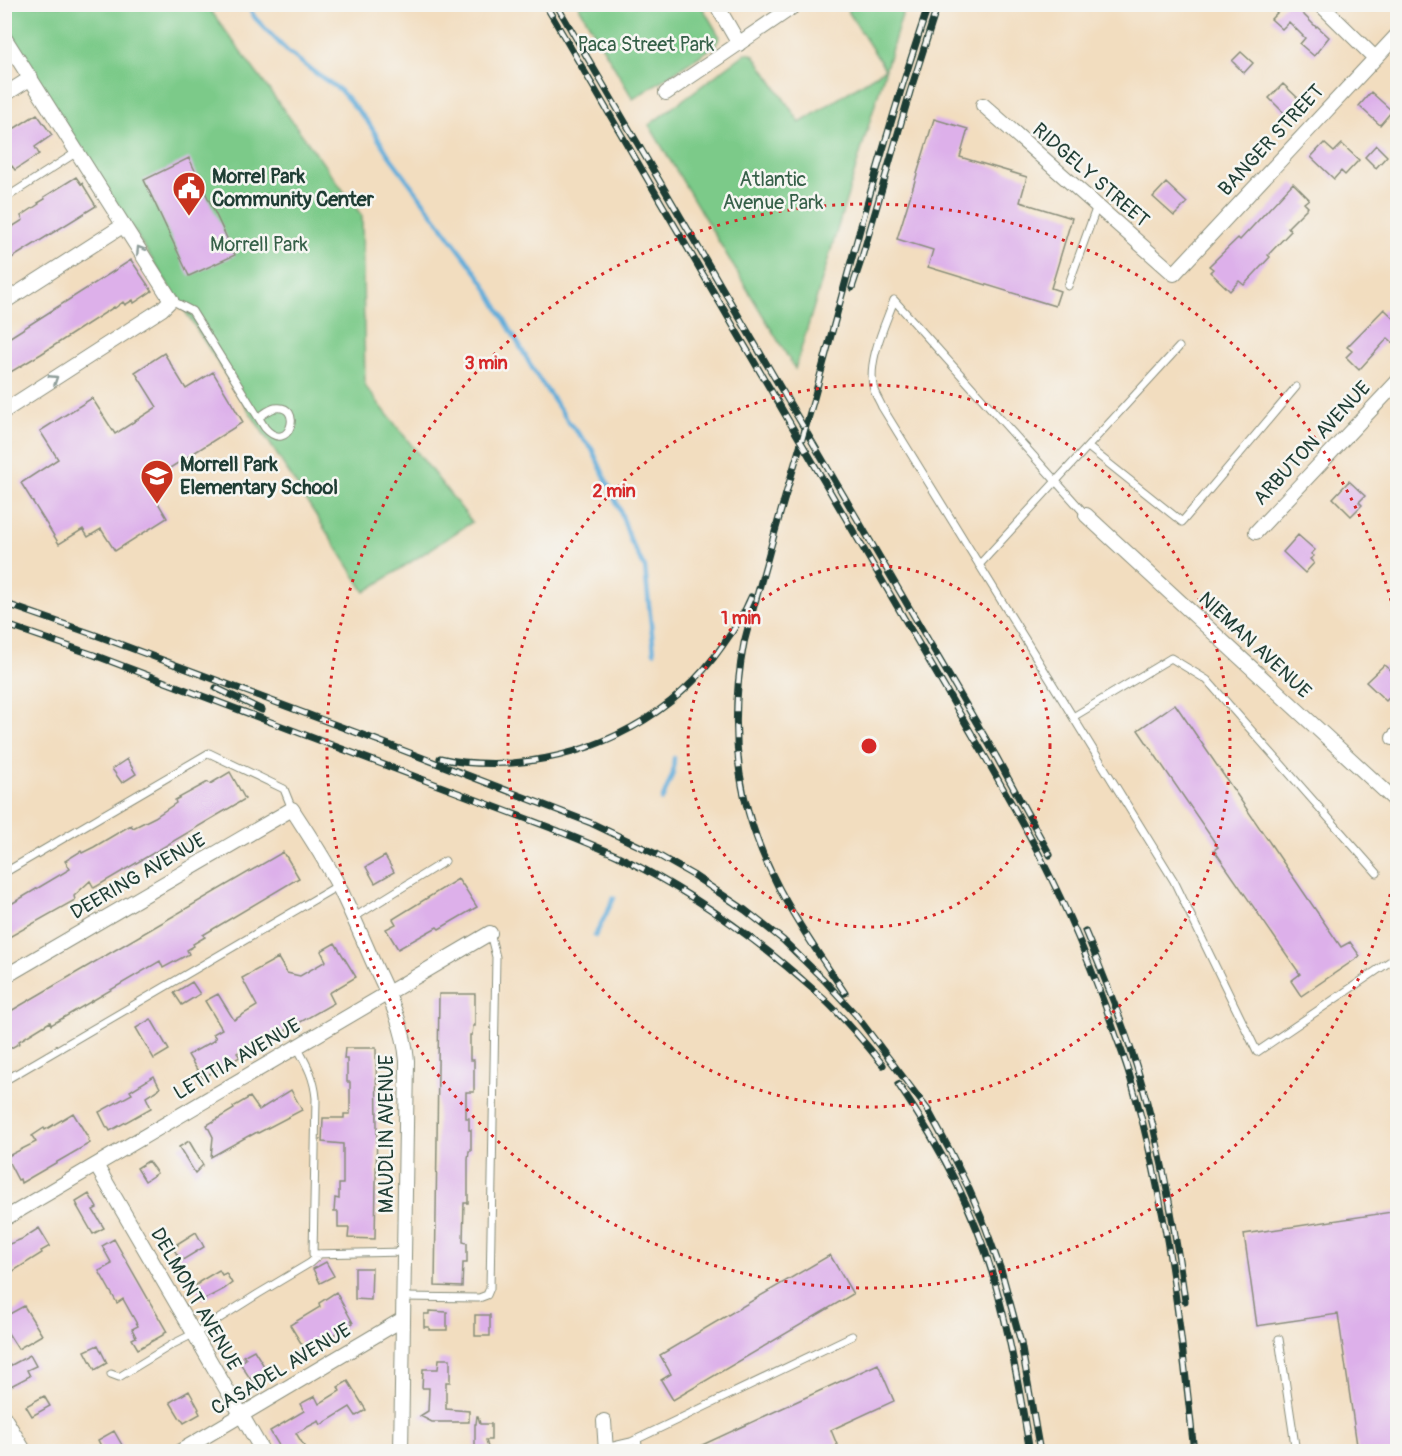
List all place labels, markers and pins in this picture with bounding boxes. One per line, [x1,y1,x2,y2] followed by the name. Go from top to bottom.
[212,164,375,212] place label: Morrel Park Community Center
[171,170,207,217] public building icon: Morrel Park Community Center
[180,452,338,500] place label: Morrell Park Elementary School
[139,458,175,505] school or university icon: Morrell Park Elementary School
[859,736,879,756] centre of rings

